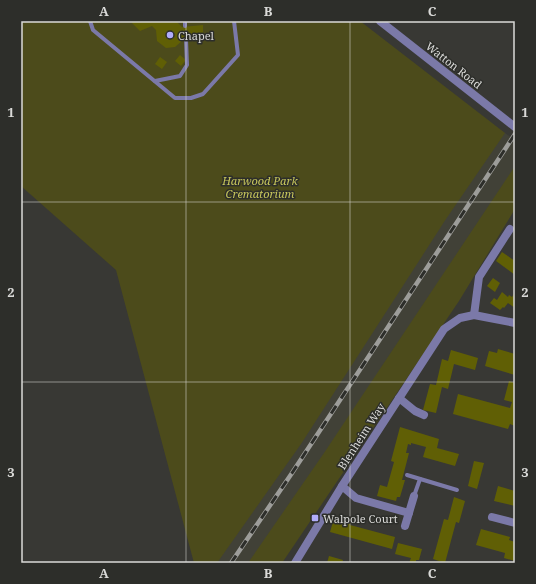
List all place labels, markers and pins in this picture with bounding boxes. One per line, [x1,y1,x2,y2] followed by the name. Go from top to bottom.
[178,28,215,43] place label: Chapel
[165,30,175,40] marker: Chapel
[323,511,398,526] place label: Walpole Court
[310,513,320,523] marker: Walpole Court

